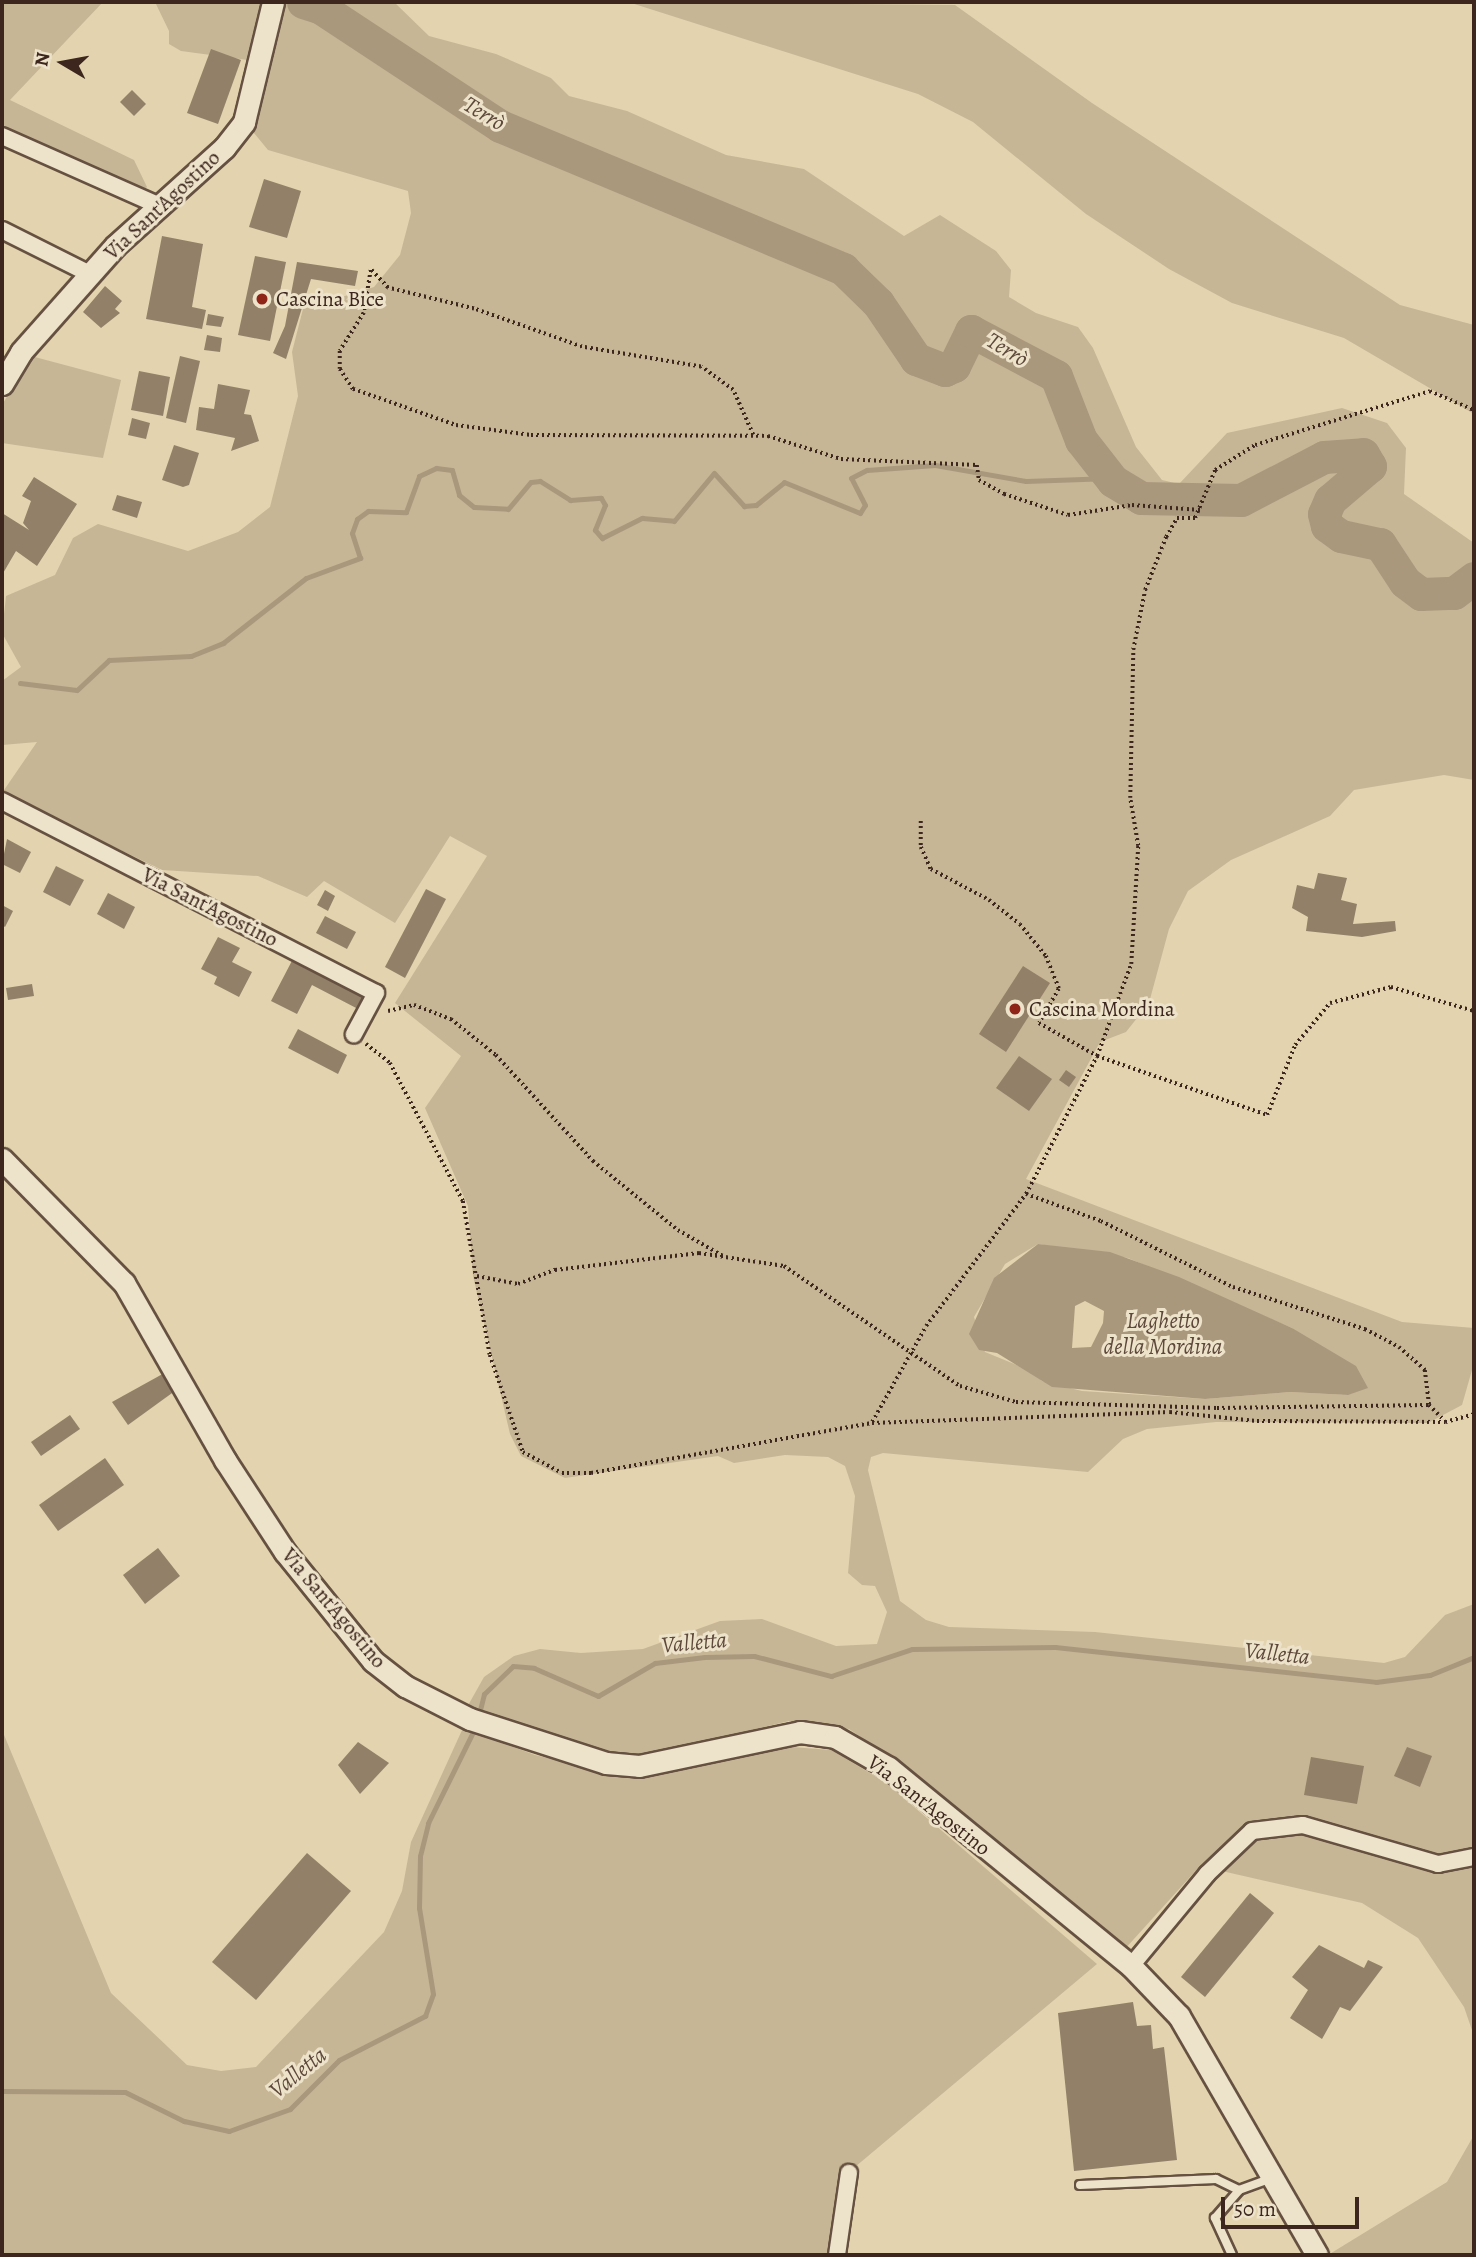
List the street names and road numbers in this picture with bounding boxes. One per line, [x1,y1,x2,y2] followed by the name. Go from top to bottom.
[99,145,225,265] street label: Via Sant'Agostino
[138,862,282,952] street label: Via Sant'Agostino
[277,1543,391,1673] street label: Via Sant'Agostino
[863,1749,995,1861] street label: Via Sant'Agostino

